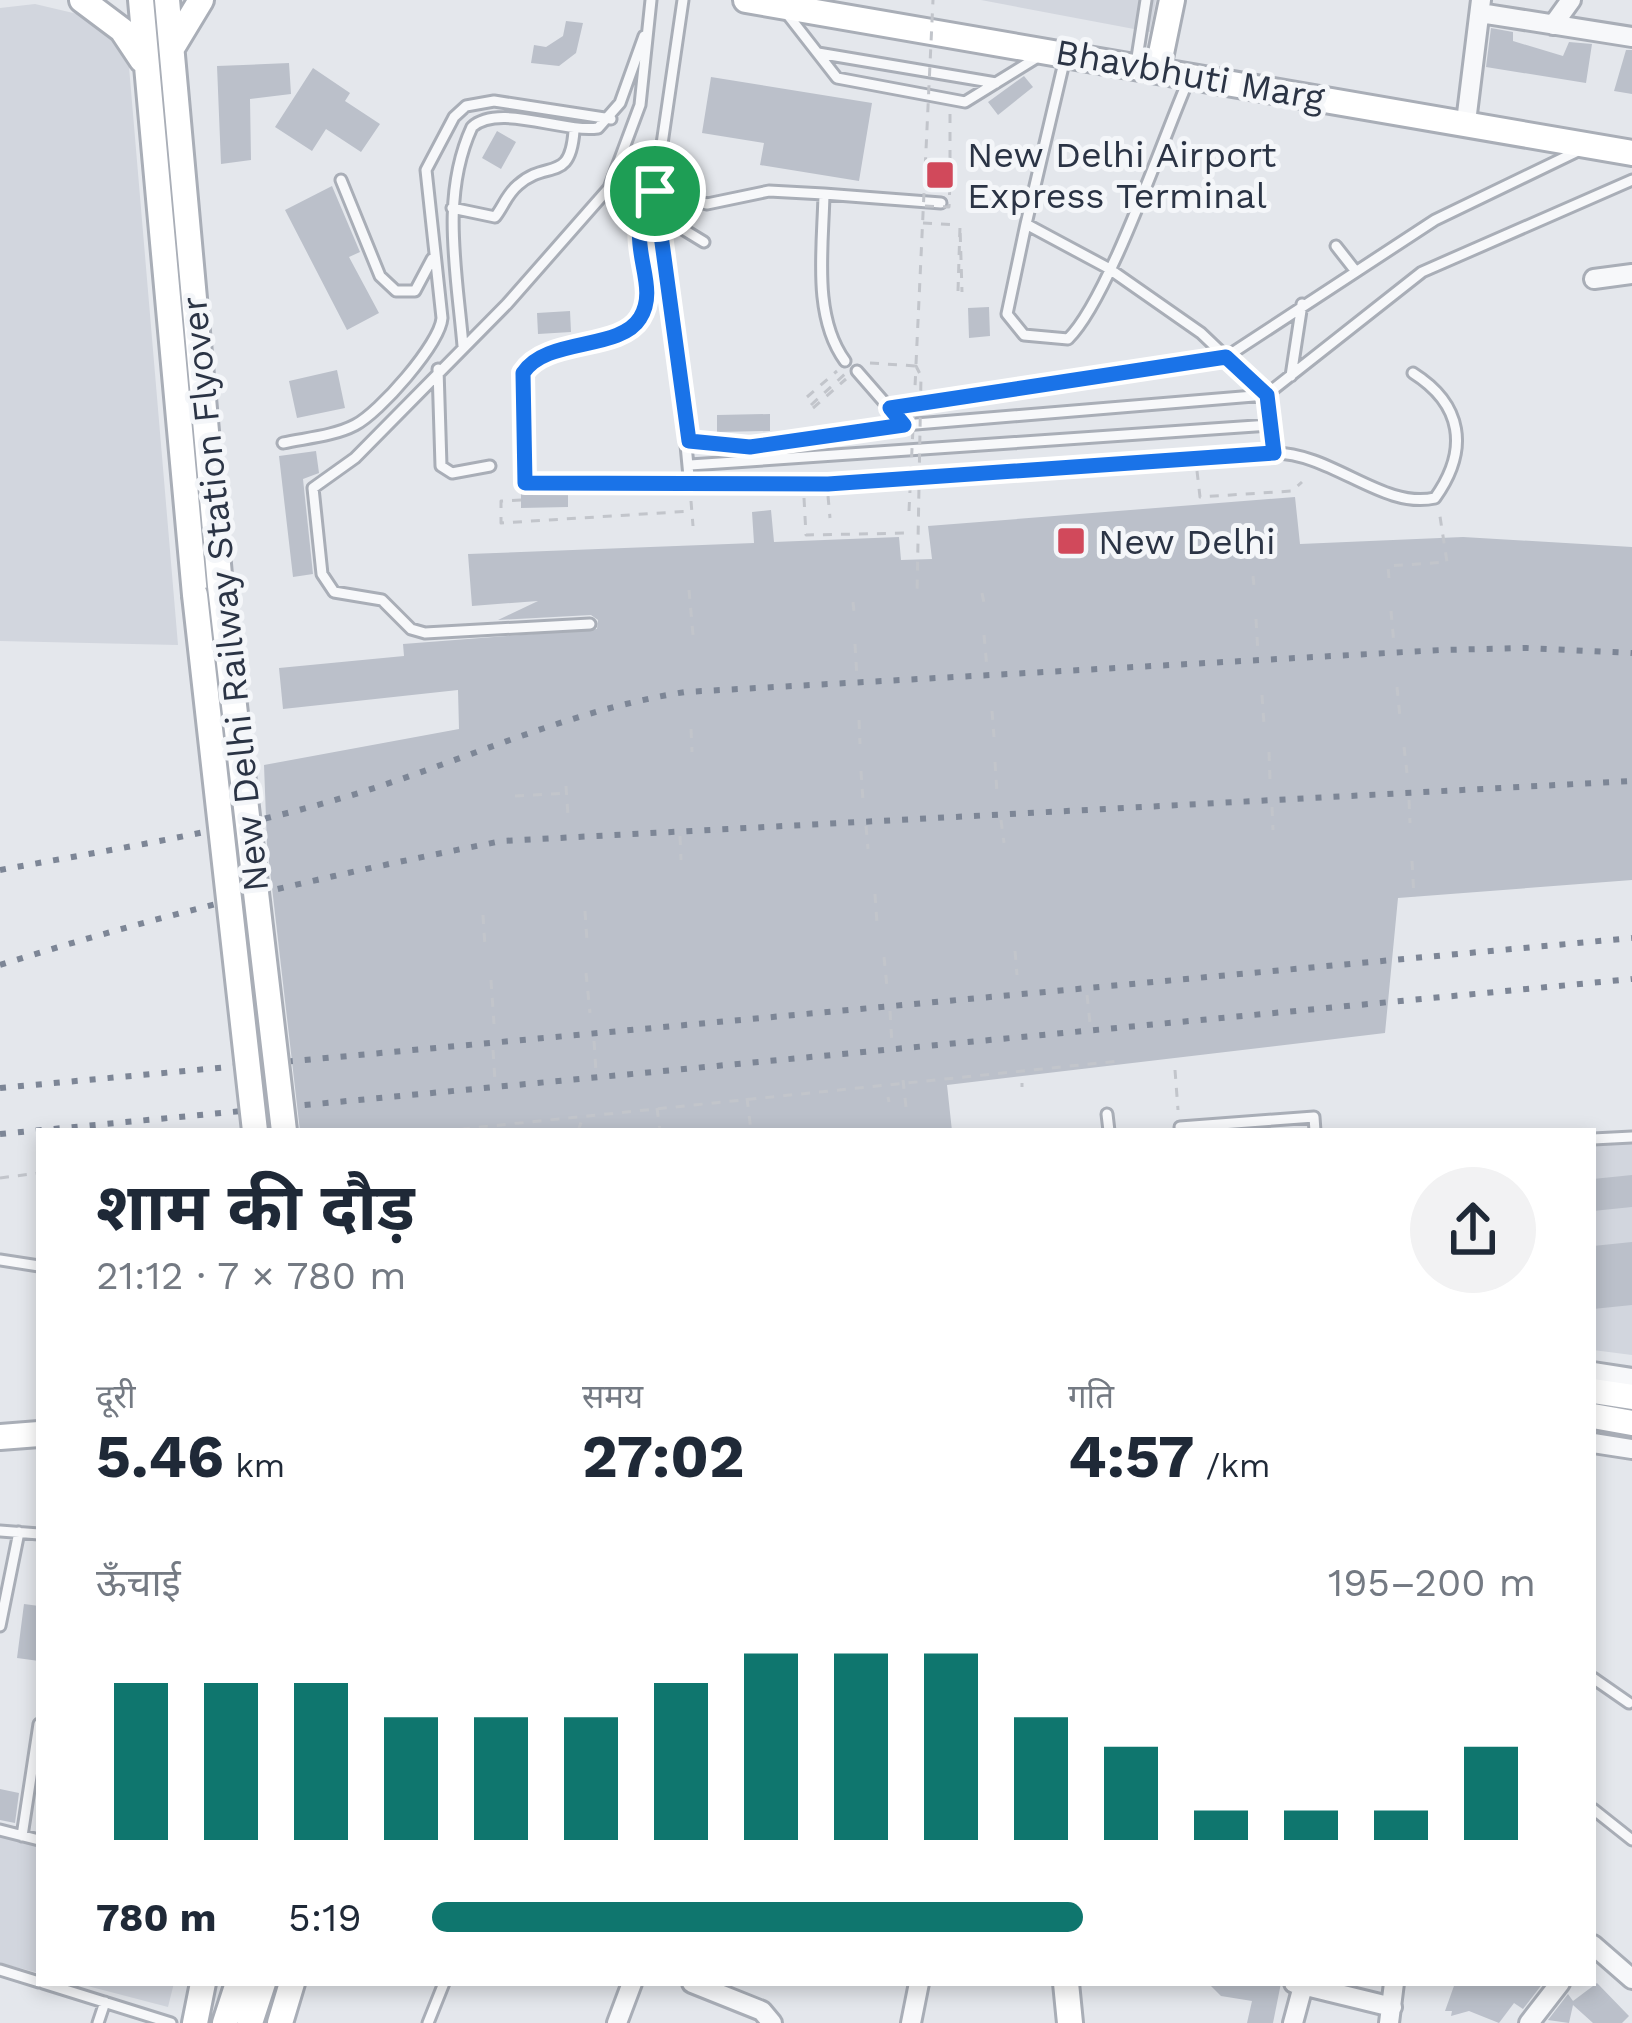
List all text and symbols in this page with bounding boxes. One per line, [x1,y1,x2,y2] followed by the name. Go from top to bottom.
[1052,31,1328,119] street label: Bhavbhuti Marg
[967,134,1276,217] place label: New Delhi Airport Express Terminal
[604,140,706,242] pin
[622,158,688,224] icon: arrive
[924,159,956,191] marker: New Delhi Airport Express Terminal
[173,294,277,894] street label: New Delhi Railway Station Flyover
[1098,521,1276,563] place label: New Delhi
[1055,525,1087,557] marker: New Delhi
[1410,1167,1536,1293] button: share
[96,1169,415,1246] text: शाम की दौड़
[96,1253,406,1298] text: 21:12 · 7 × 780 m
[96,1377,136,1416] text: दूरी
[582,1377,643,1416] text: समय
[1068,1377,1114,1416] text: गति
[96,1421,224,1492] text: 5.46
[582,1421,745,1492] text: 27:02
[1068,1421,1195,1492] text: 4:57
[224,1446,285,1485] text: km
[1195,1446,1270,1485] text: /km
[96,1560,181,1605] text: ऊँचाई
[1328,1560,1536,1605] text: 195–200 m
[96,1895,216,1940] text: 780 m
[288,1895,362,1940] text: 5:19

